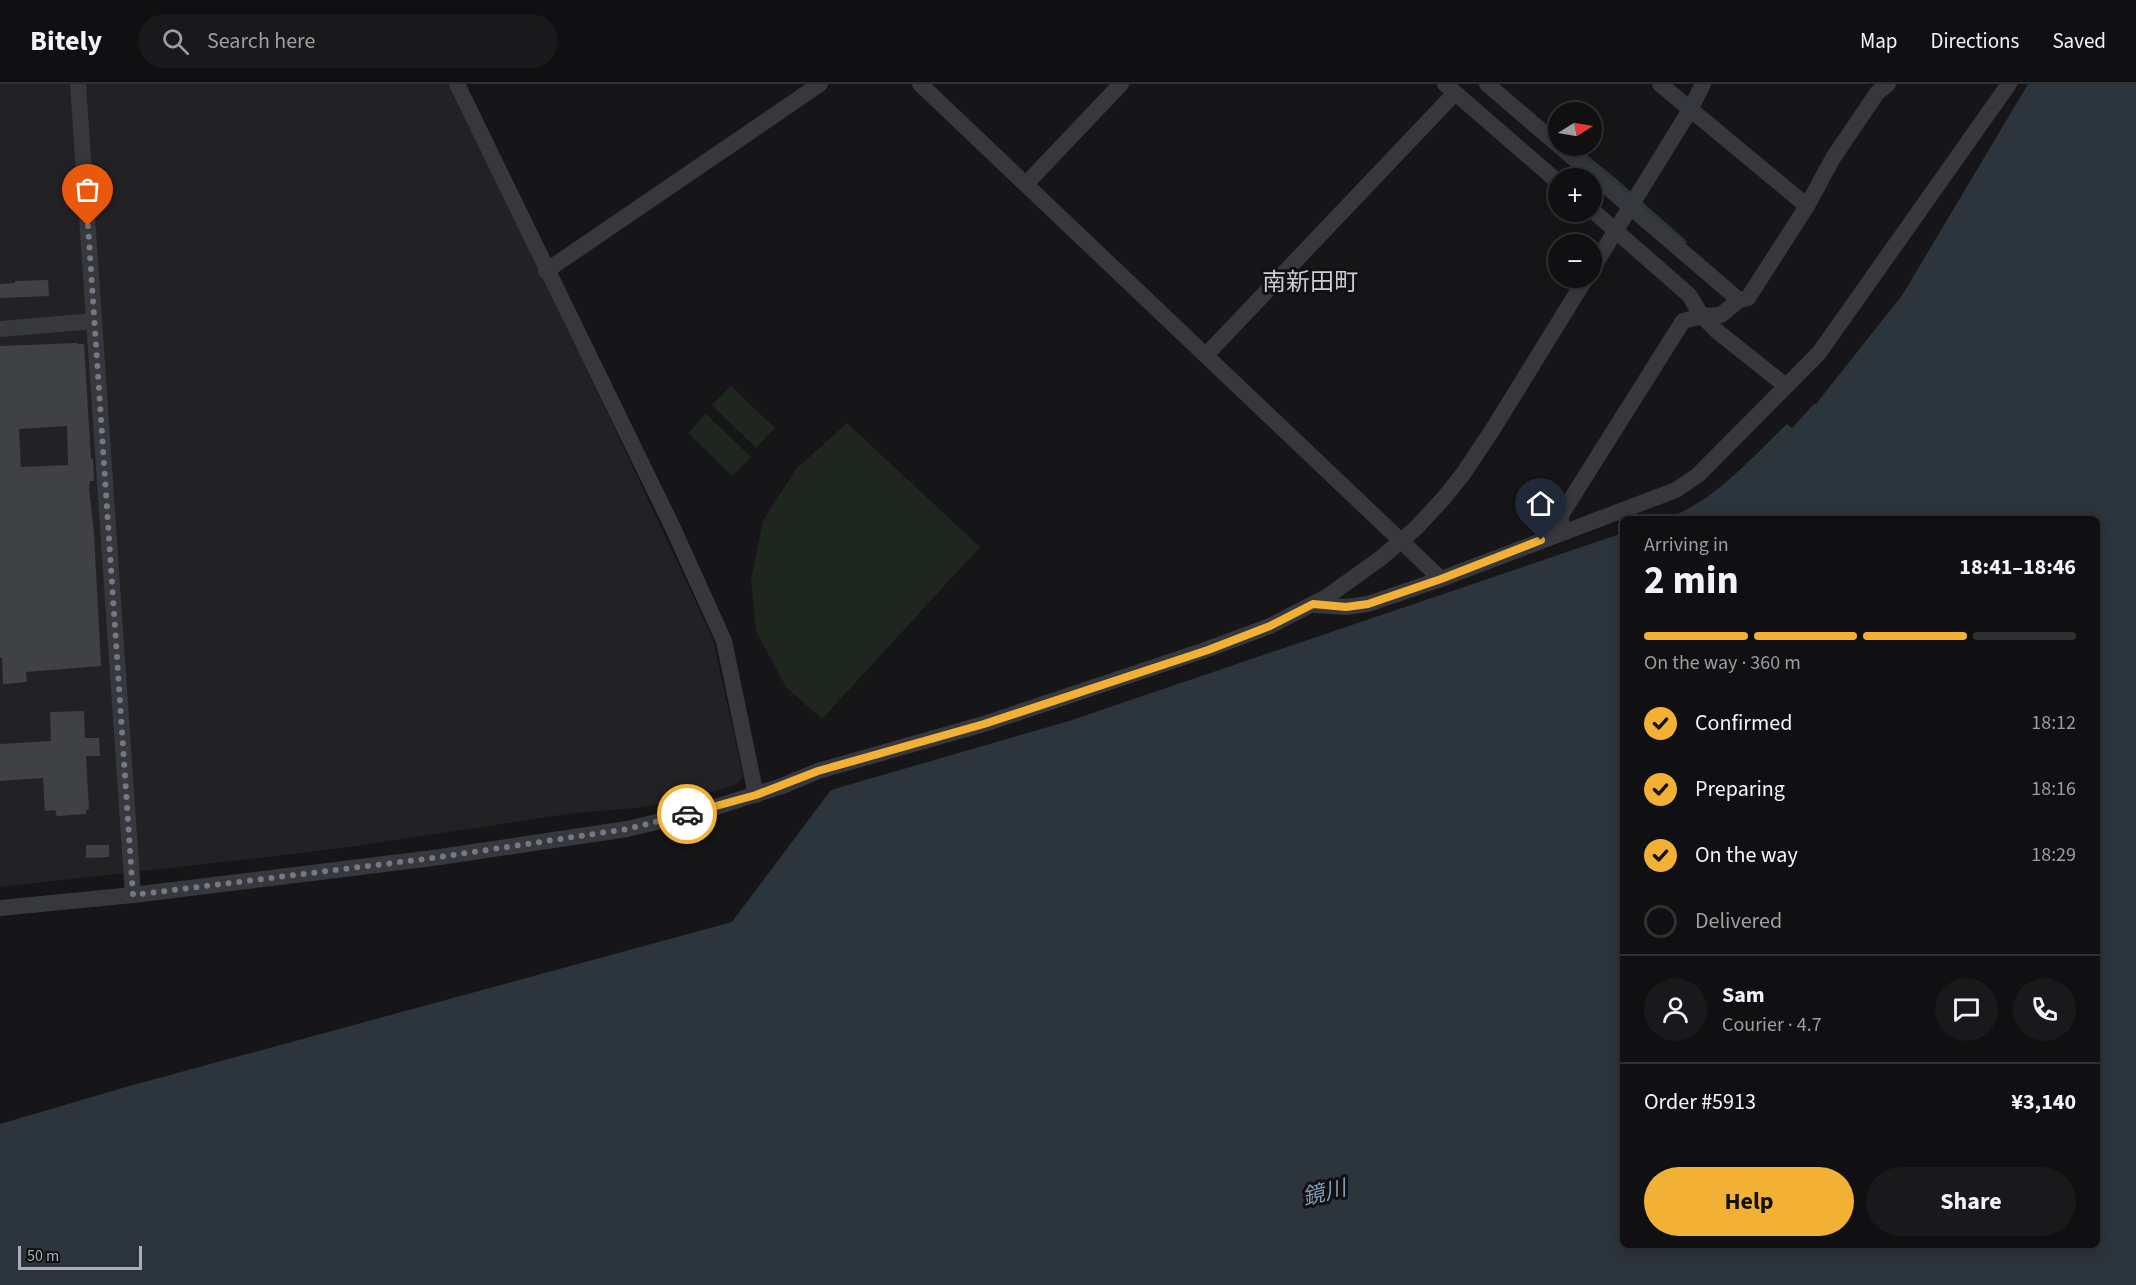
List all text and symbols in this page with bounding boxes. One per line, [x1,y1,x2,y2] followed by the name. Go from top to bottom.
[138,14,558,68] search box
[30,21,102,61] text: Bitely
[159,25,192,58] icon: search
[207,25,315,57] text: Search here
[1860,26,1898,56] text: Map
[1931,26,2019,56] text: Directions
[2052,26,2106,56] text: Saved
[1548,102,1602,156] north arrow
[1548,102,1602,288] map controls
[62,164,113,226] pin
[1548,168,1602,222] button: +
[71,173,104,206] icon: bag
[1548,234,1602,288] button: −
[1262,265,1358,300] district label: 南新田町
[1515,478,1566,540] pin
[1524,487,1557,520] icon: home
[1644,531,1729,559] text: Arriving in
[1959,551,2076,583] text: 18:41–18:46
[1644,553,1739,609] text: 2 min
[1644,649,1801,677] text: On the way · 360 m
[1644,707,1677,740] icon: check
[1695,707,1792,739] text: Confirmed
[2031,709,2076,737] text: 18:12
[1644,773,1677,806] icon: check
[1695,773,1785,805] text: Preparing
[2031,775,2076,803] text: 18:16
[657,784,717,844] courier
[671,798,704,831] icon: car
[1644,839,1677,872] icon: check
[1695,839,1798,871] text: On the way
[2031,841,2076,869] text: 18:29
[1695,905,1782,937] text: Delivered
[1644,978,1707,1041] button: person
[1935,978,1998,1041] button: chat
[2013,978,2076,1041] button: phone
[1722,979,1765,1011] text: Sam
[1722,1011,1822,1039] text: Courier · 4.7
[1644,1086,1756,1118] text: Order #5913
[2011,1086,2076,1118] text: ¥3,140
[1644,1167,1854,1236] button: Help
[1866,1167,2076,1236] button: Share
[1299,1172,1351,1214] water label: 鏡川
[18,1243,142,1270] scale bar
[27,1245,59,1267] text: 50 m

